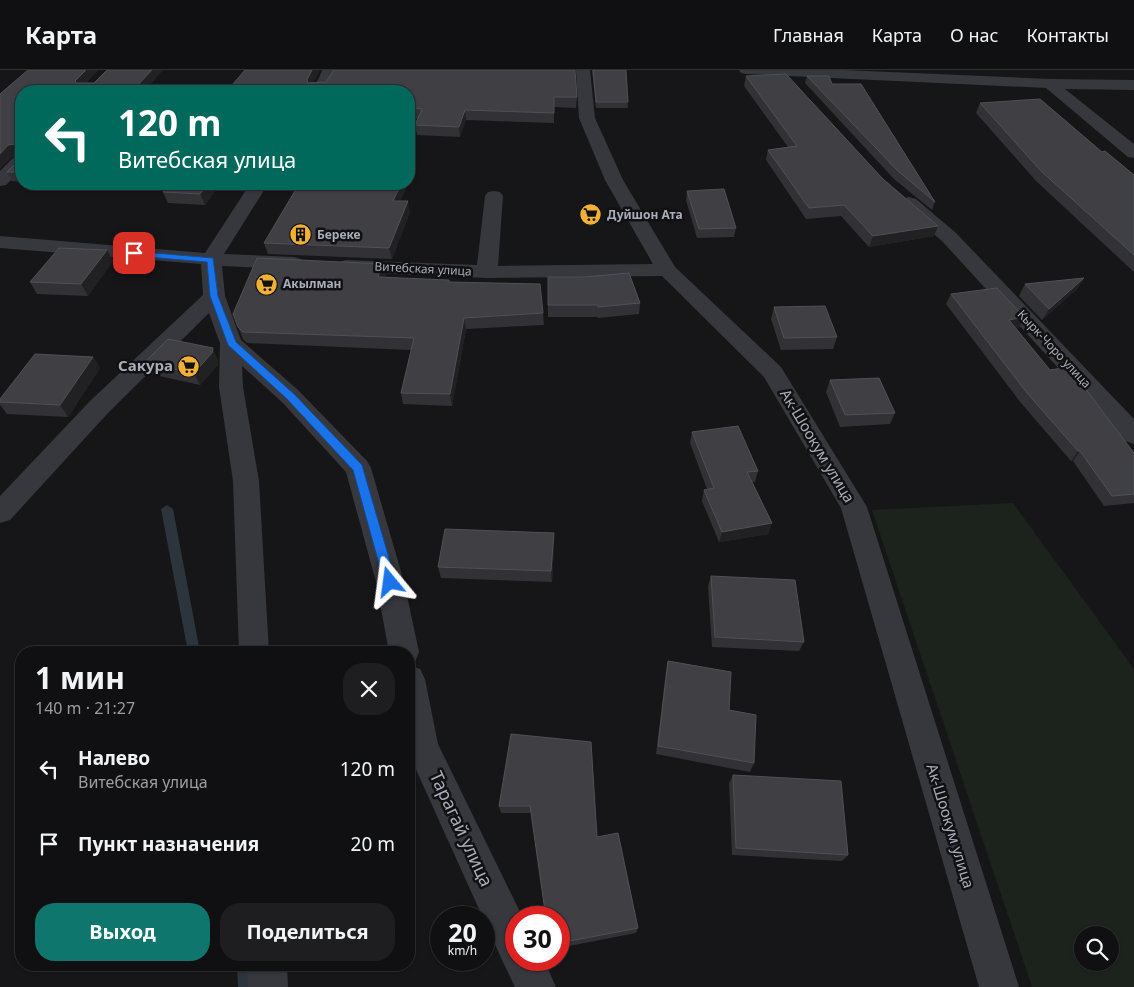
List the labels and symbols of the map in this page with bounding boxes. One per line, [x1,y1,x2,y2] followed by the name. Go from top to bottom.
[579,203,603,227] supermarket icon: Дуйшон Ата
[607,206,683,223] place label: Дуйшон Ата
[289,223,313,247] building icon: Береке
[317,226,361,243] place label: Береке
[113,232,155,274] pin
[374,257,472,280] street label: Витебская улица
[255,272,279,296] supermarket icon: Акылман
[283,275,342,292] place label: Акылман
[1014,306,1095,391] street label: Кырк-Чоро улица
[177,354,201,378] supermarket icon: Сакура
[118,355,173,375] place label: Сакура
[776,385,860,506] street label: Ак-Шоокум улица
[363,555,415,607] position arrow
[923,761,979,890] street label: Ак-Шоокум улица
[425,767,499,890] street label: Тарагай улица
[505,906,570,971] speed limit sign: 30

